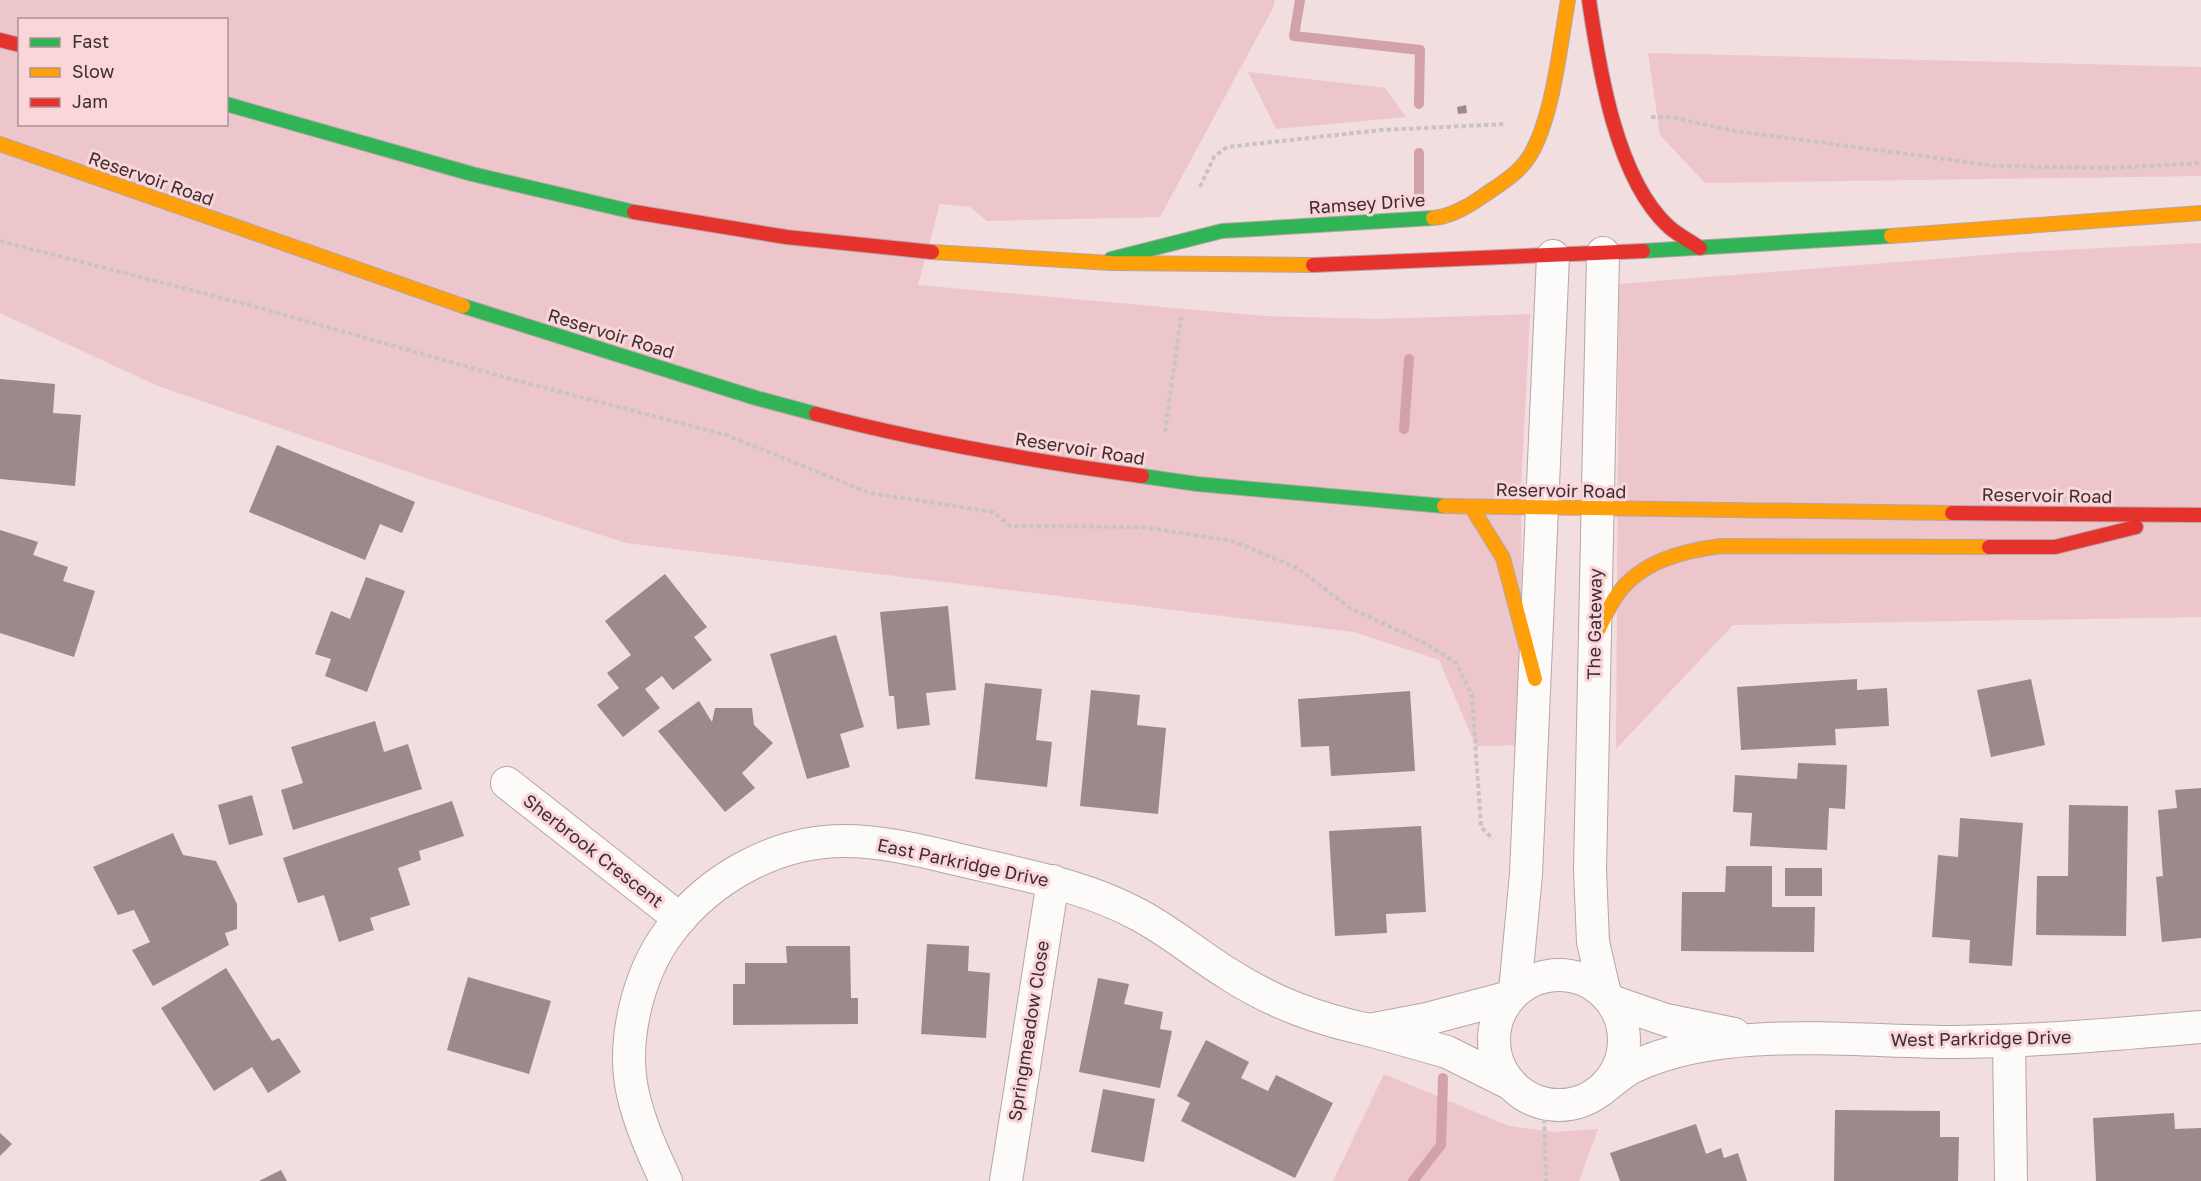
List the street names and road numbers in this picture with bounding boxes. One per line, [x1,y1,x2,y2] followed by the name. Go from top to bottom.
[86,146,217,210] street label: Reservoir Road
[1308,188,1426,218] street label: Ramsey Drive
[545,303,677,363] street label: Reservoir Road
[1014,427,1147,469] street label: Reservoir Road
[1495,478,1627,502] street label: Reservoir Road
[1981,483,2113,507] street label: Reservoir Road
[1582,568,1606,680] street label: The Gateway
[519,789,668,912] street label: Sherbrook Crescent
[875,833,1051,891] street label: East Parkridge Drive
[1003,939,1053,1123] street label: Springmeadow Close
[1890,1025,2072,1051] street label: West Parkridge Drive

